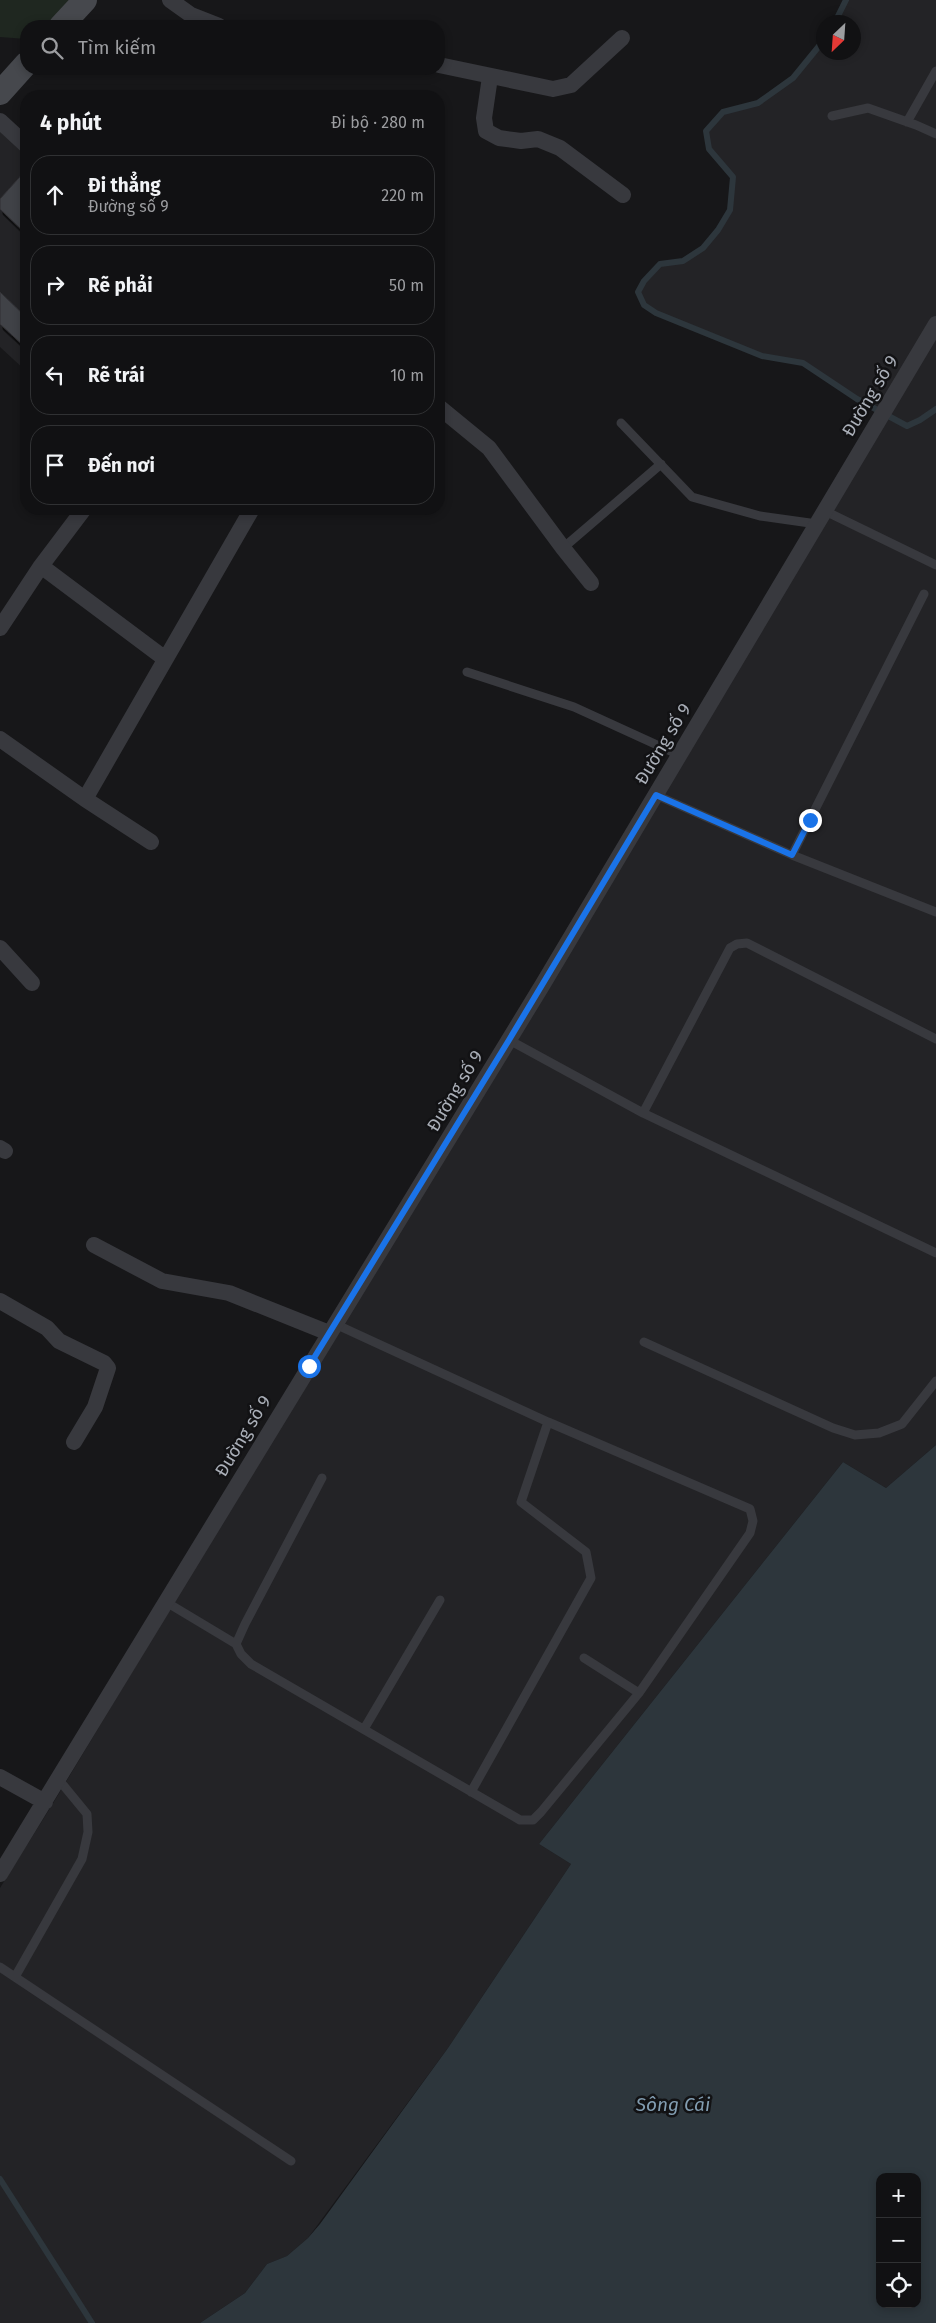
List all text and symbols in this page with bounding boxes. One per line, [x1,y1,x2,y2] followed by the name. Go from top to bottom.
[816,15,861,60] north arrow
[20,20,445,75] search box
[38,34,66,62] icon: search
[78,36,156,59] text: Tìm kiếm
[40,110,102,136] text: 4 phút
[331,113,425,132] text: Đi bộ · 280 m
[88,174,161,197] text: Đi thẳng
[41,181,69,209] icon: ahead
[381,186,424,205] text: 220 m
[88,197,169,216] text: Đường số 9
[41,271,69,299] icon: right
[88,274,153,297] text: Rẽ phải
[389,276,424,295] text: 50 m
[837,351,903,441] street label: Đường số 9
[41,361,69,389] icon: left
[88,364,145,387] text: Rẽ trái
[390,366,424,385] text: 10 m
[41,451,69,479] icon: arrive
[88,454,155,477] text: Đến nơi
[630,699,696,789] street label: Đường số 9
[799,809,822,832] route end
[422,1046,488,1136] street label: Đường số 9
[298,1355,321,1378] route start
[210,1391,276,1481] street label: Đường số 9
[635,2093,711,2116] water label: Sông Cái
[876,2173,921,2308] map controls
[876,2173,921,2218] button: +
[876,2218,921,2263] button: −
[876,2263,921,2308] button: locate

